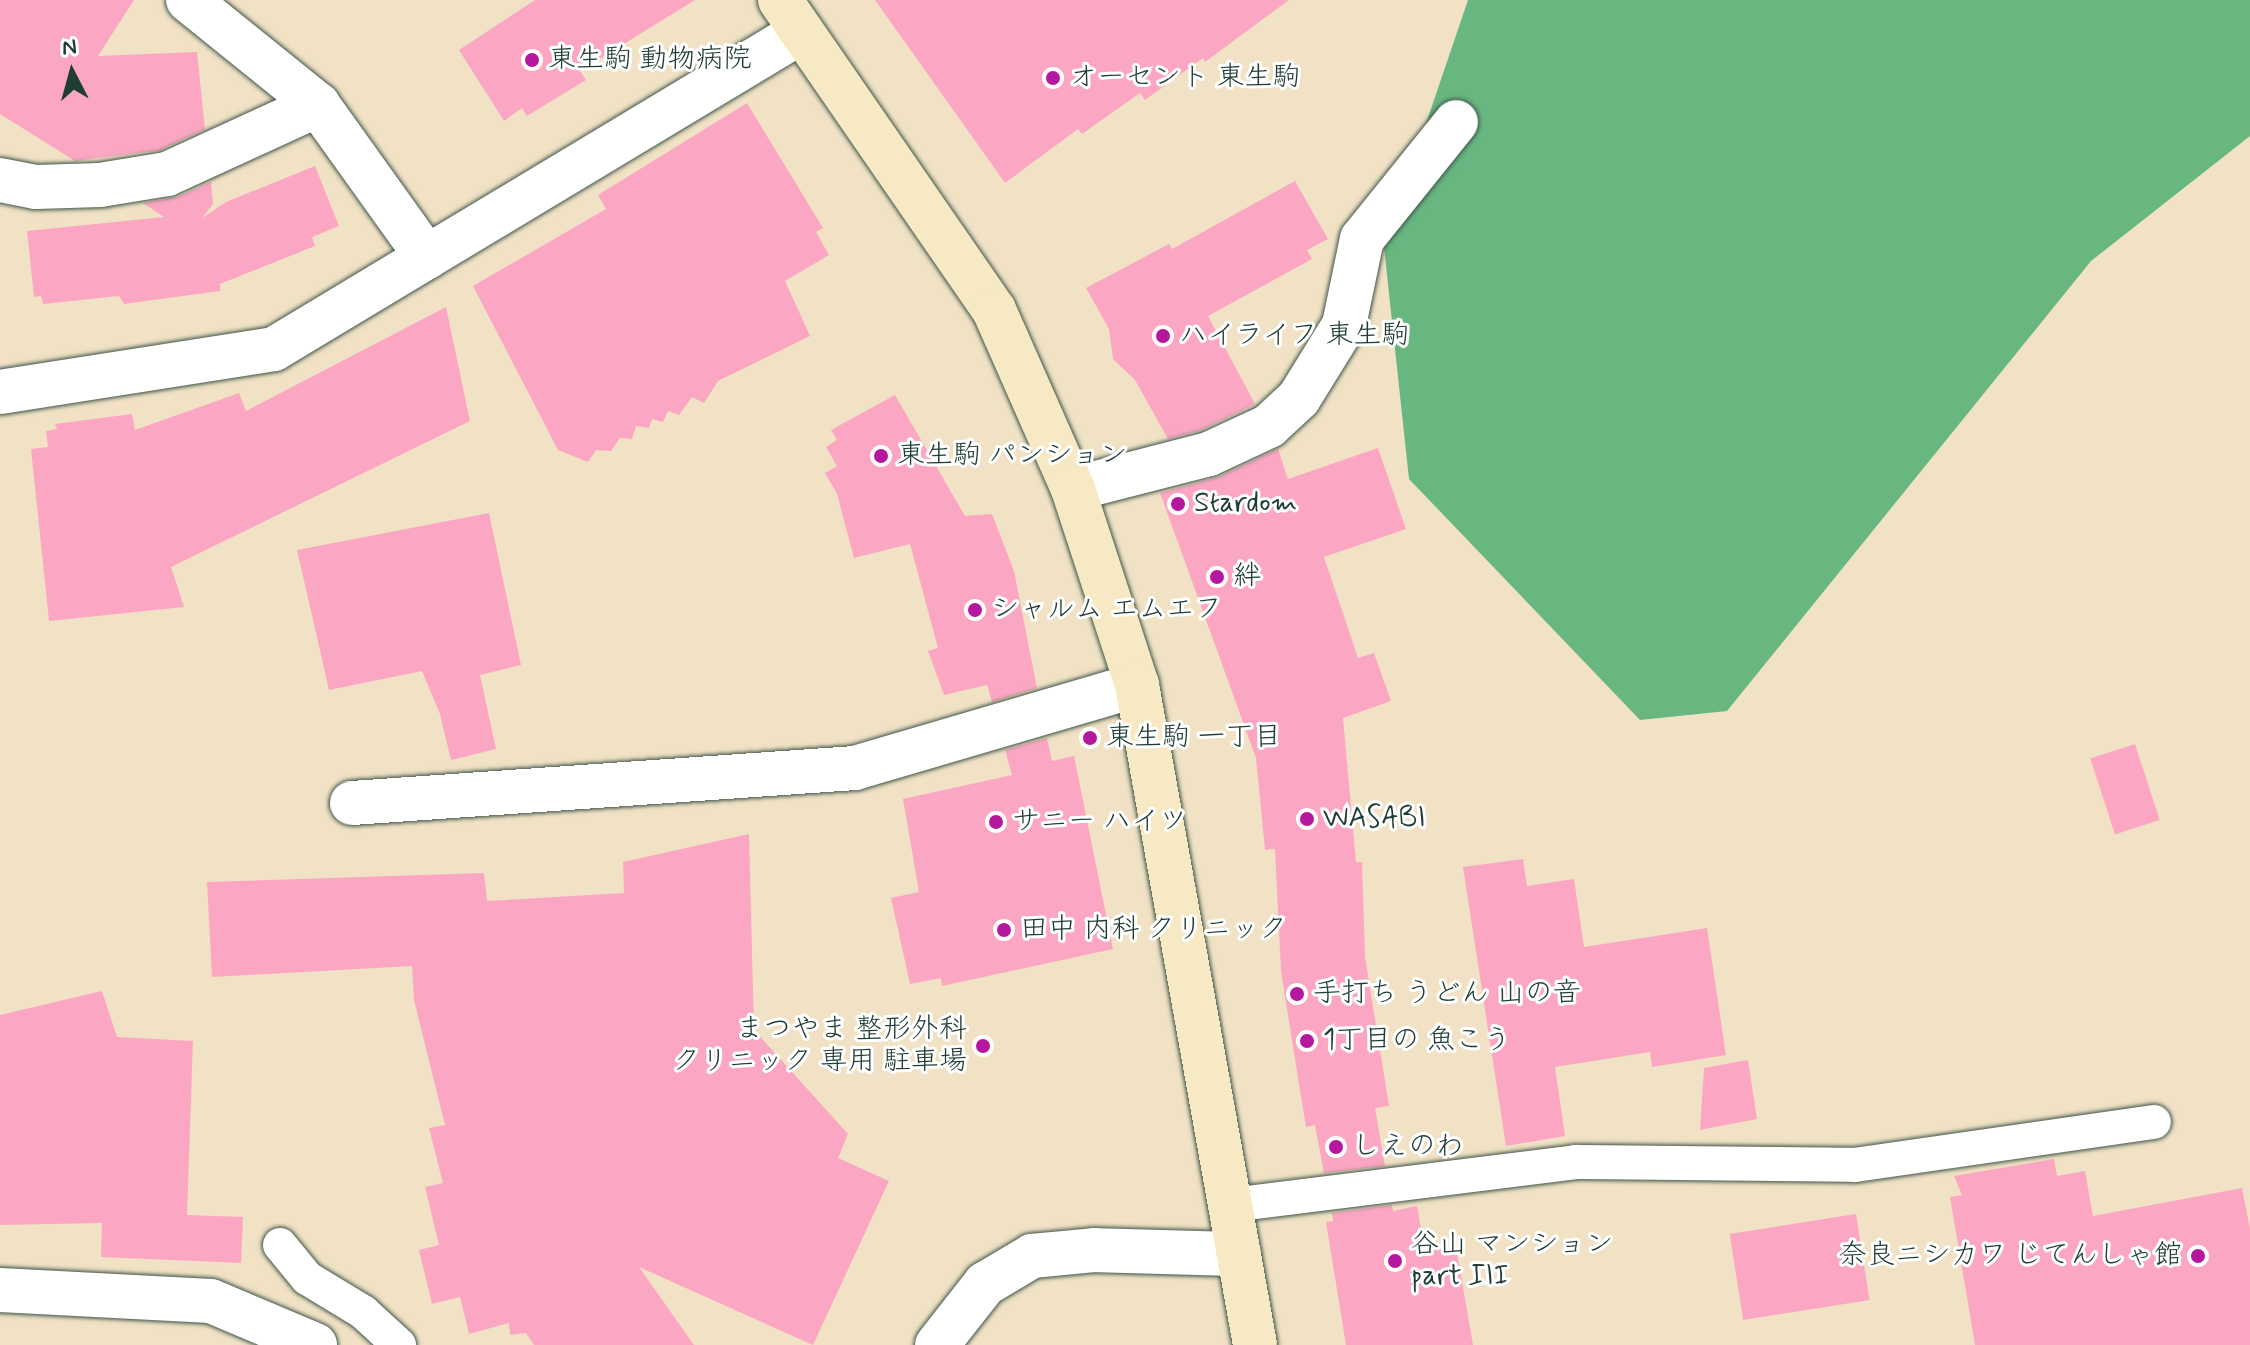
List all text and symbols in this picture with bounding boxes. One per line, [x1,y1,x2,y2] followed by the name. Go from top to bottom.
[32,32,112,112] north arrow
[61,33,78,63] text: N
[548,43,752,77] place label: 東生駒 動物病院
[523,51,541,69] marker: 東生駒 動物病院
[1069,61,1301,95] place label: オーセント 東生駒
[1044,69,1062,87] marker: オーセント 東生駒
[1179,319,1411,353] place label: ハイライフ 東生駒
[1154,327,1172,345] marker: ハイライフ 東生駒
[897,439,1129,473] place label: 東生駒 パンション
[872,447,890,465] marker: 東生駒 パンション
[1194,487,1297,521] place label: Stardom
[1169,495,1187,513] marker: Stardom
[1233,560,1261,594] place label: 絆
[1208,568,1226,586] marker: 絆
[991,593,1223,627] place label: シャルム エムエフ
[966,601,984,619] marker: シャルム エムエフ
[1106,721,1282,755] place label: 東生駒 一丁目
[1081,729,1099,747] marker: 東生駒 一丁目
[1323,802,1426,836] place label: WASABI
[1012,805,1187,839] place label: サニー ハイツ
[1298,810,1316,828] marker: WASABI
[987,813,1005,831] marker: サニー ハイツ
[1020,913,1287,947] place label: 田中 内科 クリニック
[995,921,1013,939] marker: 田中 内科 クリニック
[1313,977,1580,1011] place label: 手打ち うどん 山の音
[1288,985,1306,1003] marker: 手打ち うどん 山の音
[672,1013,967,1079] place label: まつやま 整形外科 クリニック 専用 駐車場
[1323,1024,1511,1058] place label: 1丁目の 魚こう
[1298,1032,1316,1050] marker: 1丁目の 魚こう
[974,1037,992,1055] marker: まつやま 整形外科 クリニック 専用 駐車場
[1352,1130,1464,1164] place label: しえのわ
[1327,1138,1345,1156] marker: しえのわ
[1411,1228,1615,1294] place label: 谷山 マンション part III
[1838,1239,2182,1273] place label: 奈良ニシカワ じてんしゃ館
[2189,1247,2207,1265] marker: 奈良ニシカワ じてんしゃ館
[1386,1252,1404,1270] marker: 谷山 マンション part III

